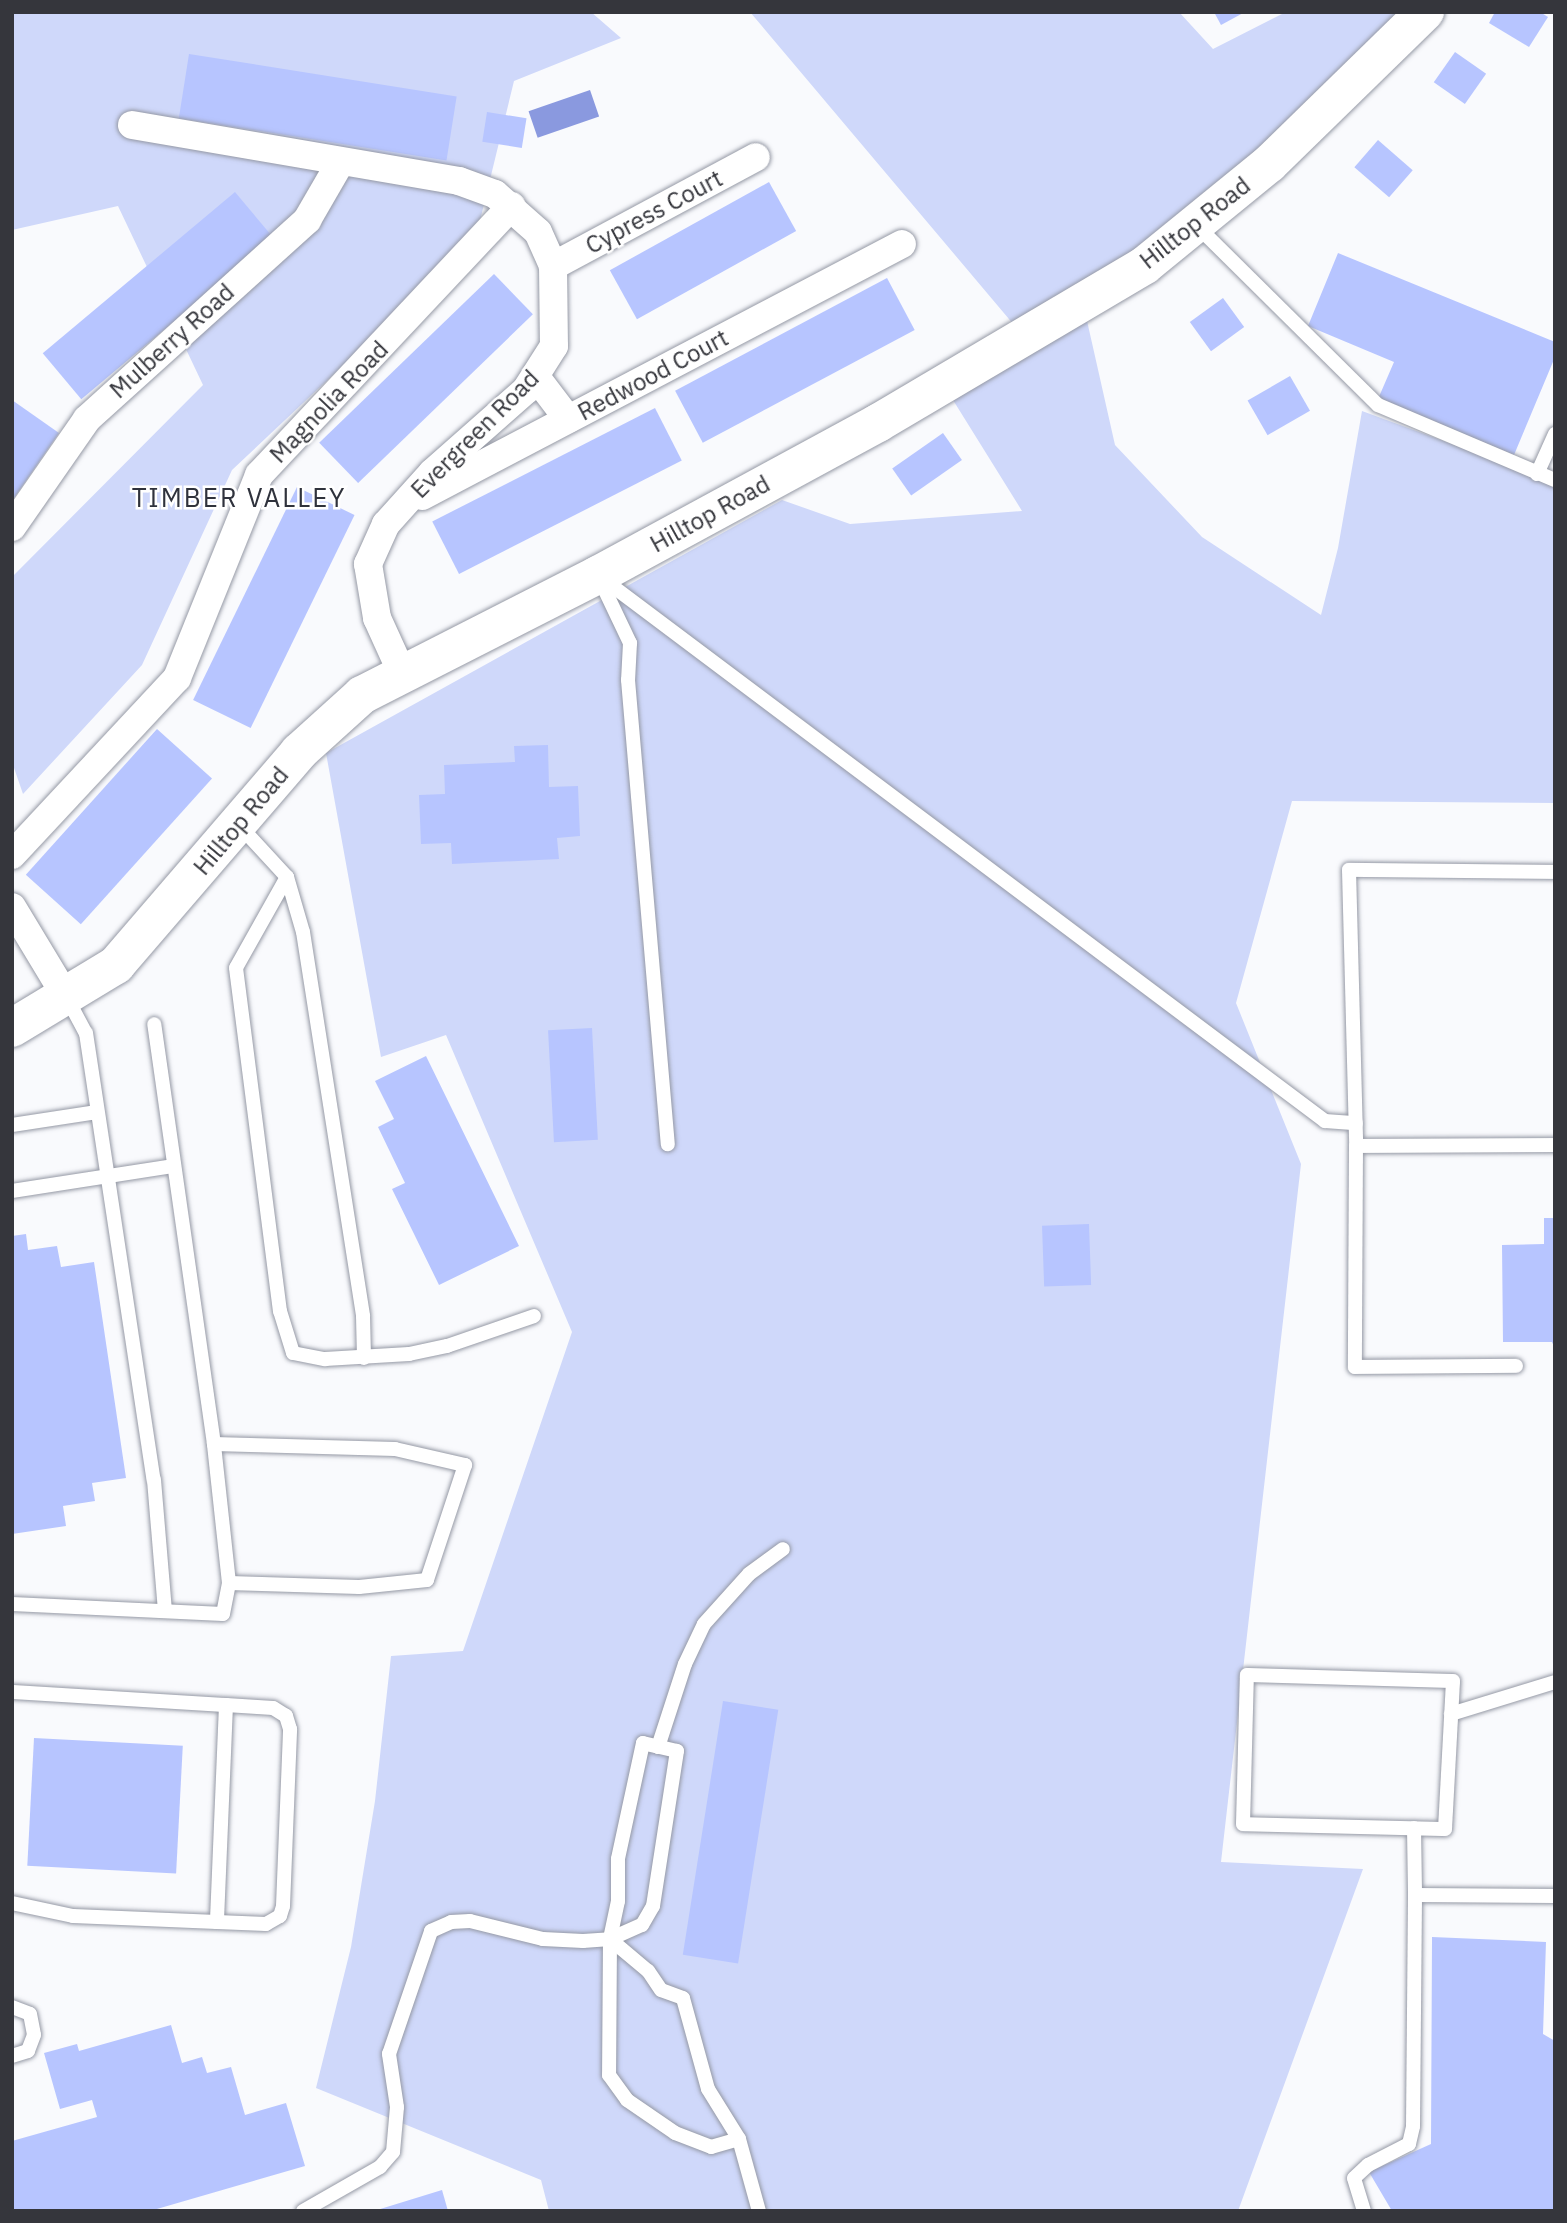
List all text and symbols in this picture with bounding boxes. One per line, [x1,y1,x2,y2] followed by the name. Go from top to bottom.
[581,164,727,260] street label: Cypress Court
[1134,171,1256,275] street label: Hilltop Road
[104,278,240,404] street label: Mulberry Road
[573,323,733,427] street label: Redwood Court
[264,335,394,469] street label: Magnolia Road
[405,364,545,504] street label: Evergreen Road
[645,469,775,559] street label: Hilltop Road
[133,482,345,514] district label: TIMBER VALLEY
[187,761,295,881] street label: Hilltop Road

